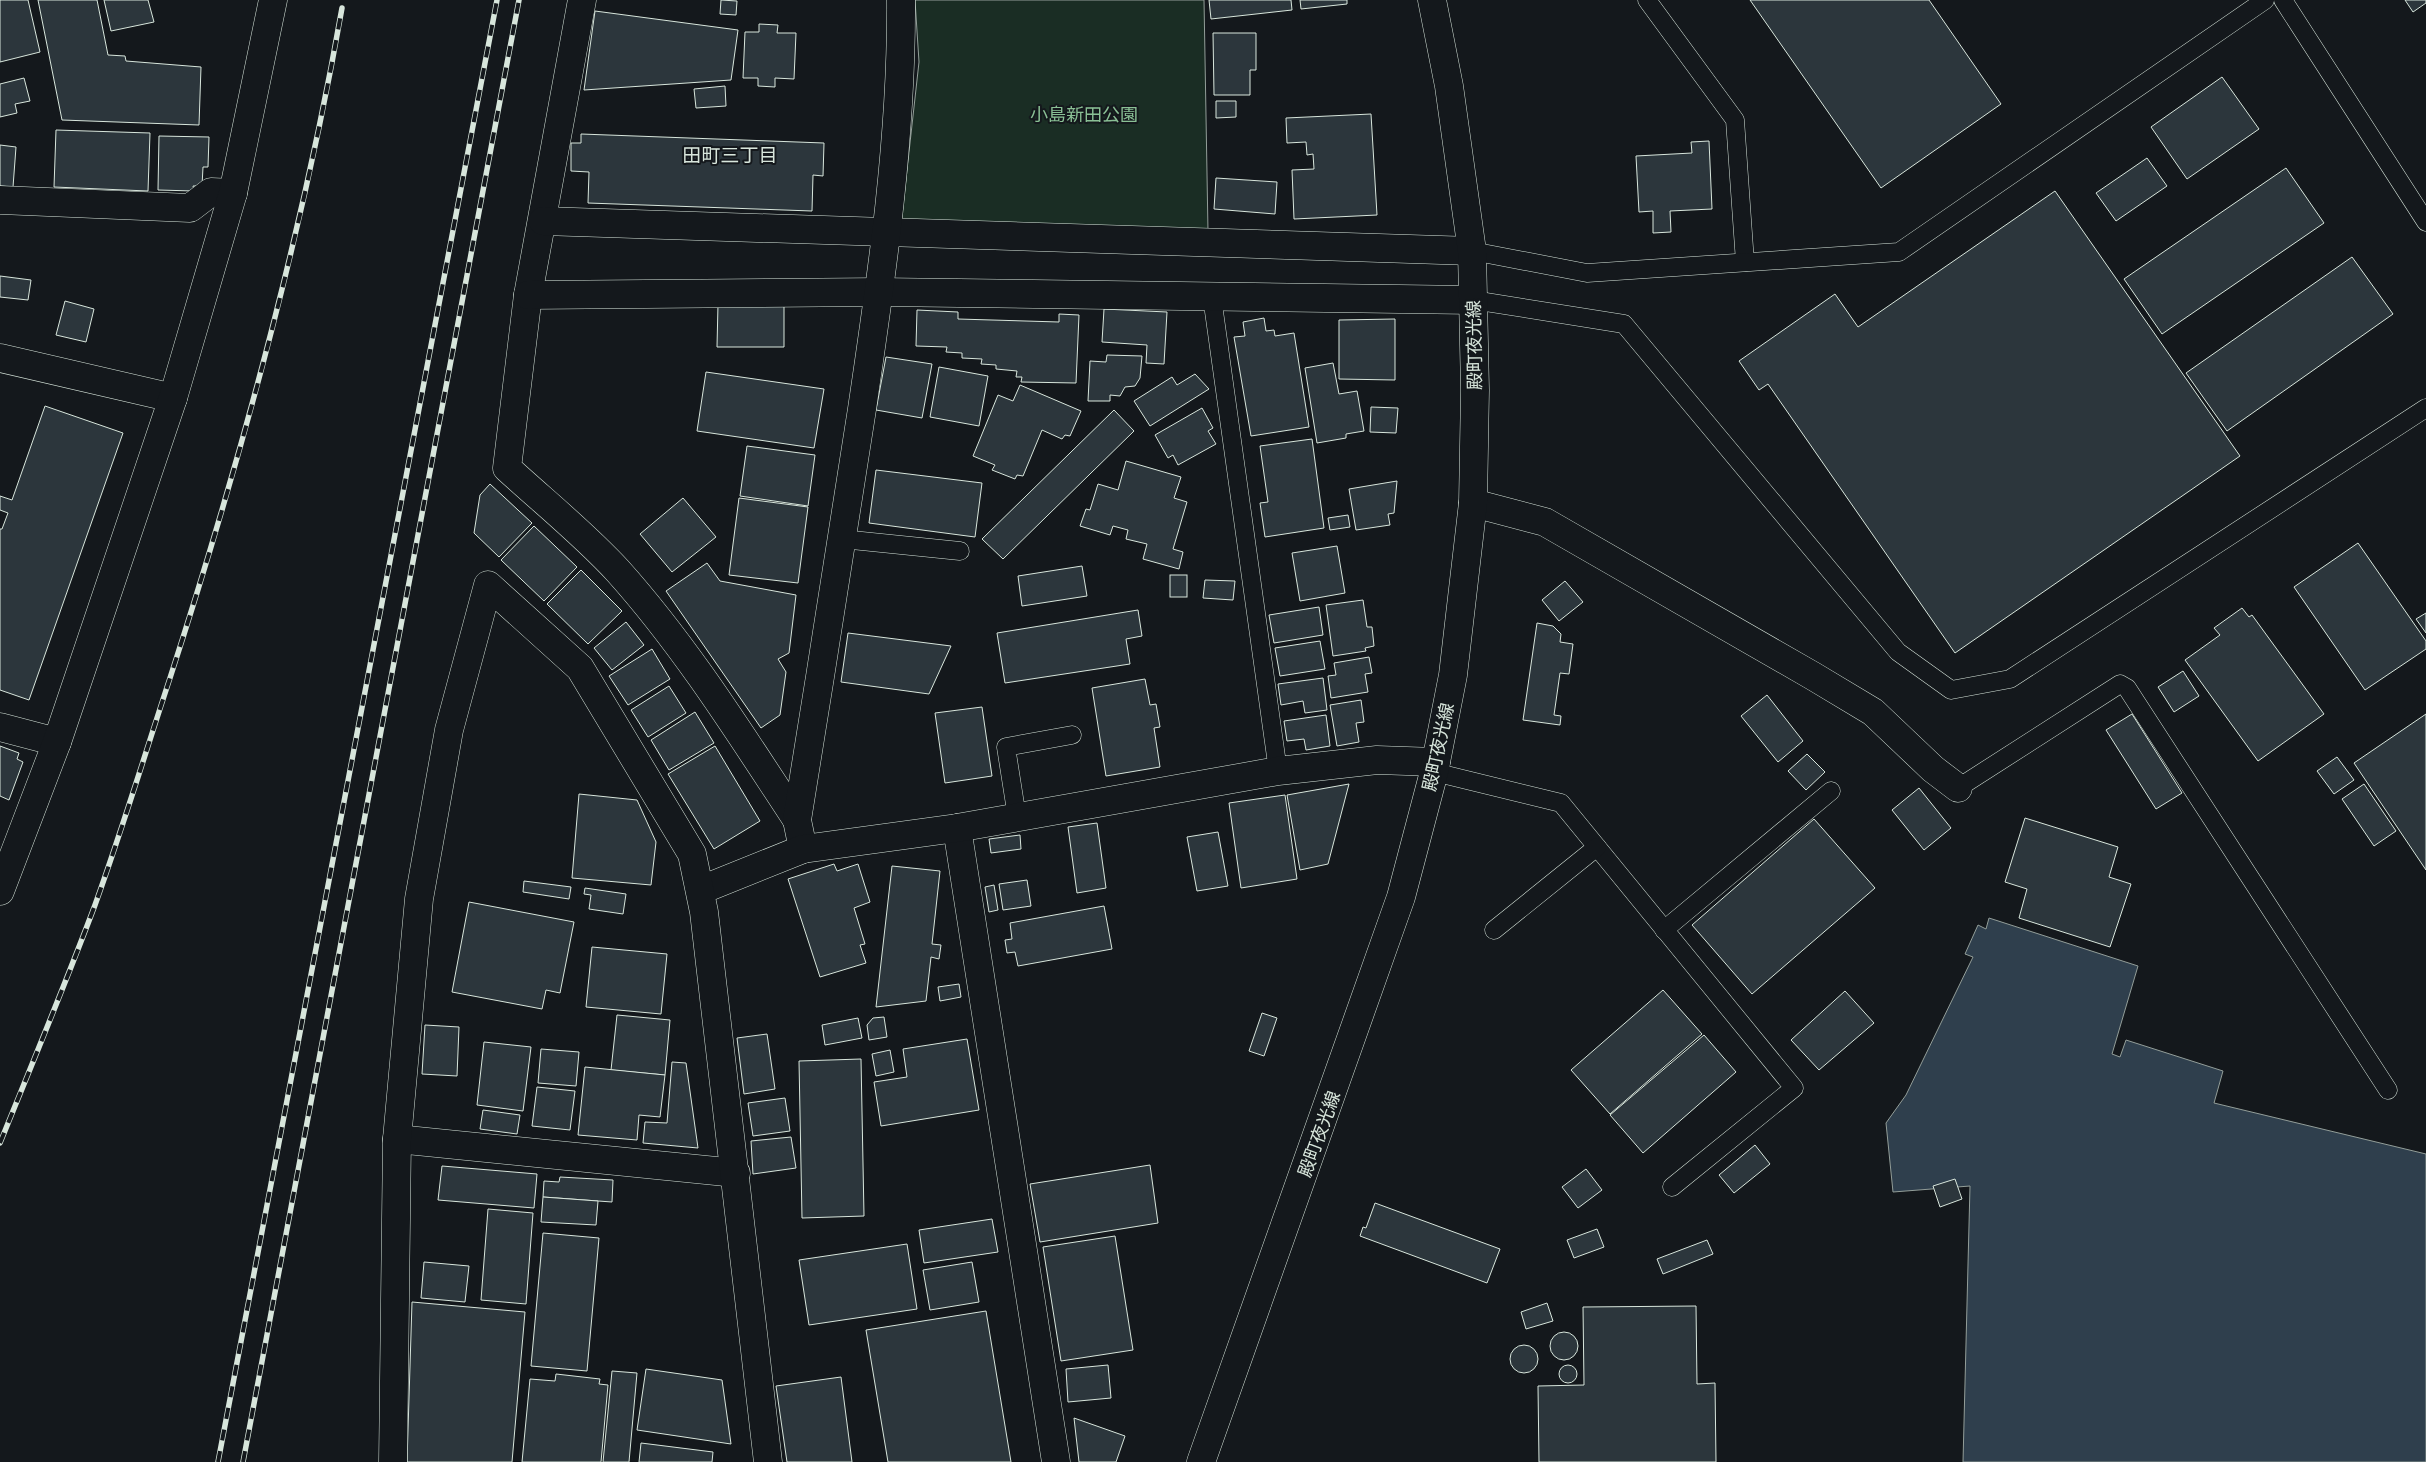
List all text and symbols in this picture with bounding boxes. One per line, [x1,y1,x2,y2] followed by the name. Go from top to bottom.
[1030,103,1138,126] park label: 小島新田公園
[682,143,778,167] district label: 田町三丁目
[1462,300,1486,390] street label: 殿町夜光線
[1417,701,1459,793] street label: 殿町夜光線
[1293,1088,1345,1180] street label: 殿町夜光線

